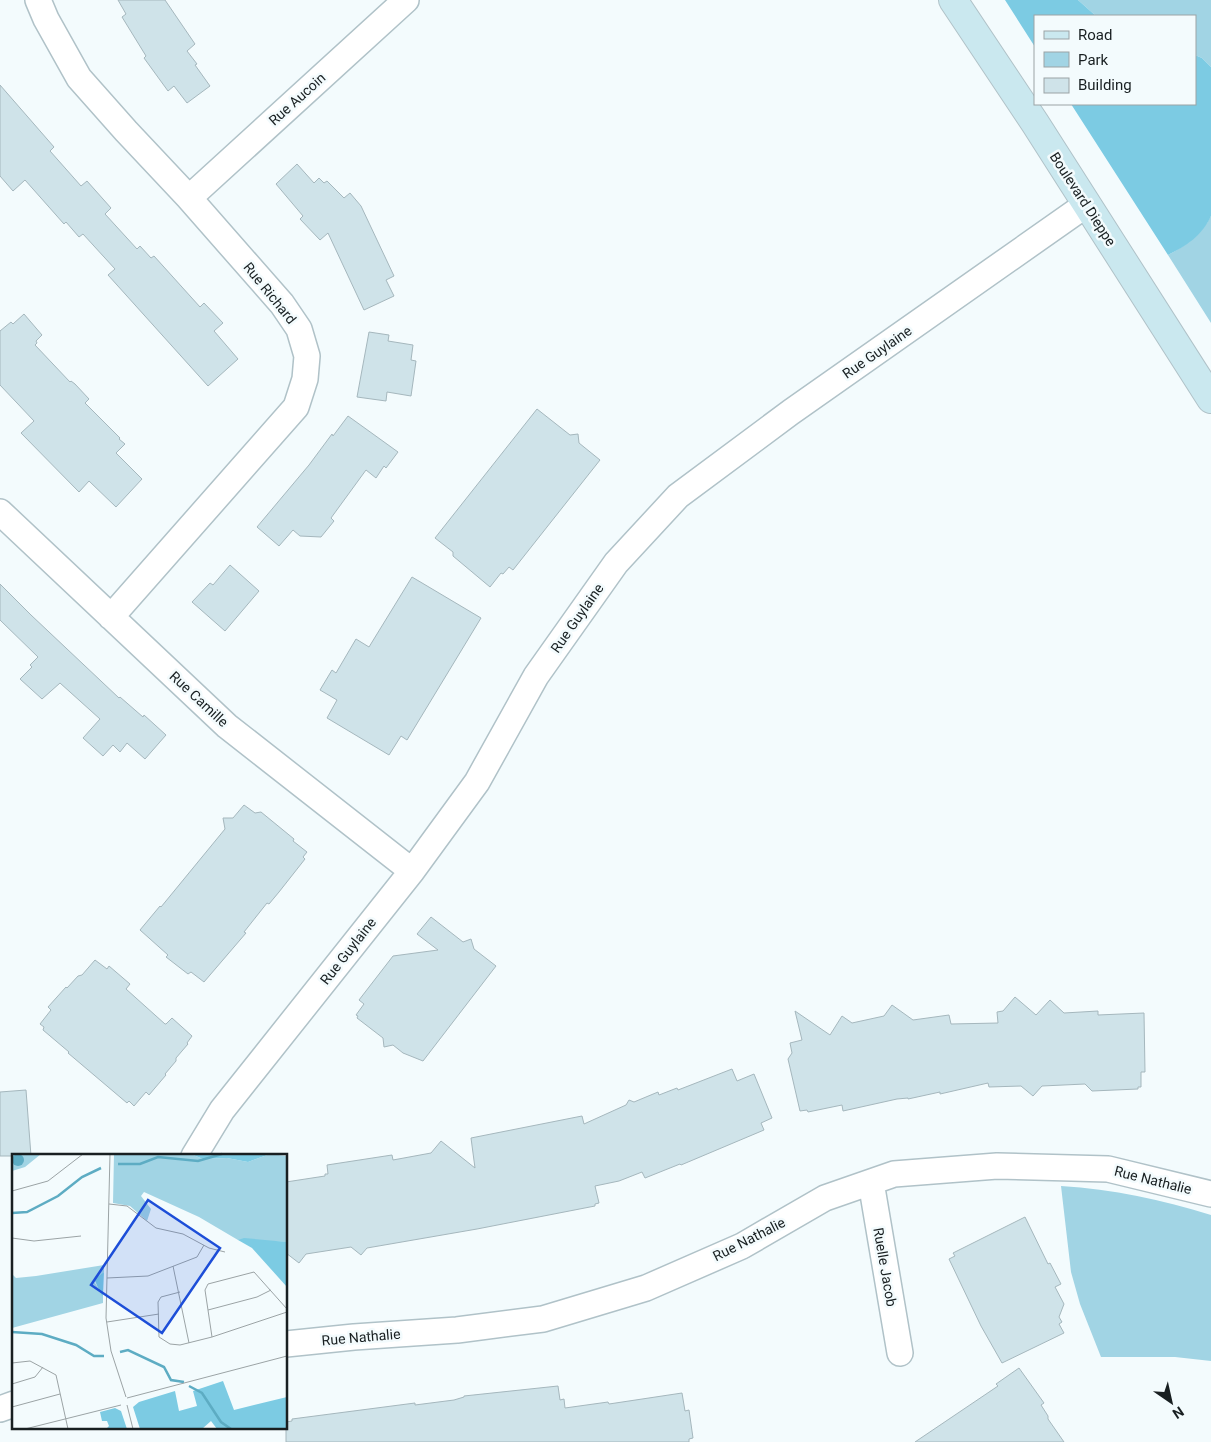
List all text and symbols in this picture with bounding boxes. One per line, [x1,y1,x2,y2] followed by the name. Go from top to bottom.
[1034,15,1196,105] legend
[1078,26,1112,44] text: Road
[1078,51,1109,69] text: Park
[265,69,329,129] street label: Rue Aucoin
[1078,76,1132,94] text: Building
[1047,149,1119,249] street label: Boulevard Dieppe
[240,259,300,327] street label: Rue Richard
[839,322,915,382] street label: Rue Guylaine
[547,580,607,656] street label: Rue Guylaine
[167,668,231,730] street label: Rue Camille
[317,914,379,988] street label: Rue Guylaine
[12,1154,288,1430] inset map
[1113,1163,1193,1197] street label: Rue Nathalie
[710,1214,788,1264] street label: Rue Nathalie
[870,1226,900,1308] street label: Ruelle Jacob
[321,1326,401,1348] street label: Rue Nathalie
[1146,1377,1196,1427] north arrow
[1170,1403,1187,1422] text: N

